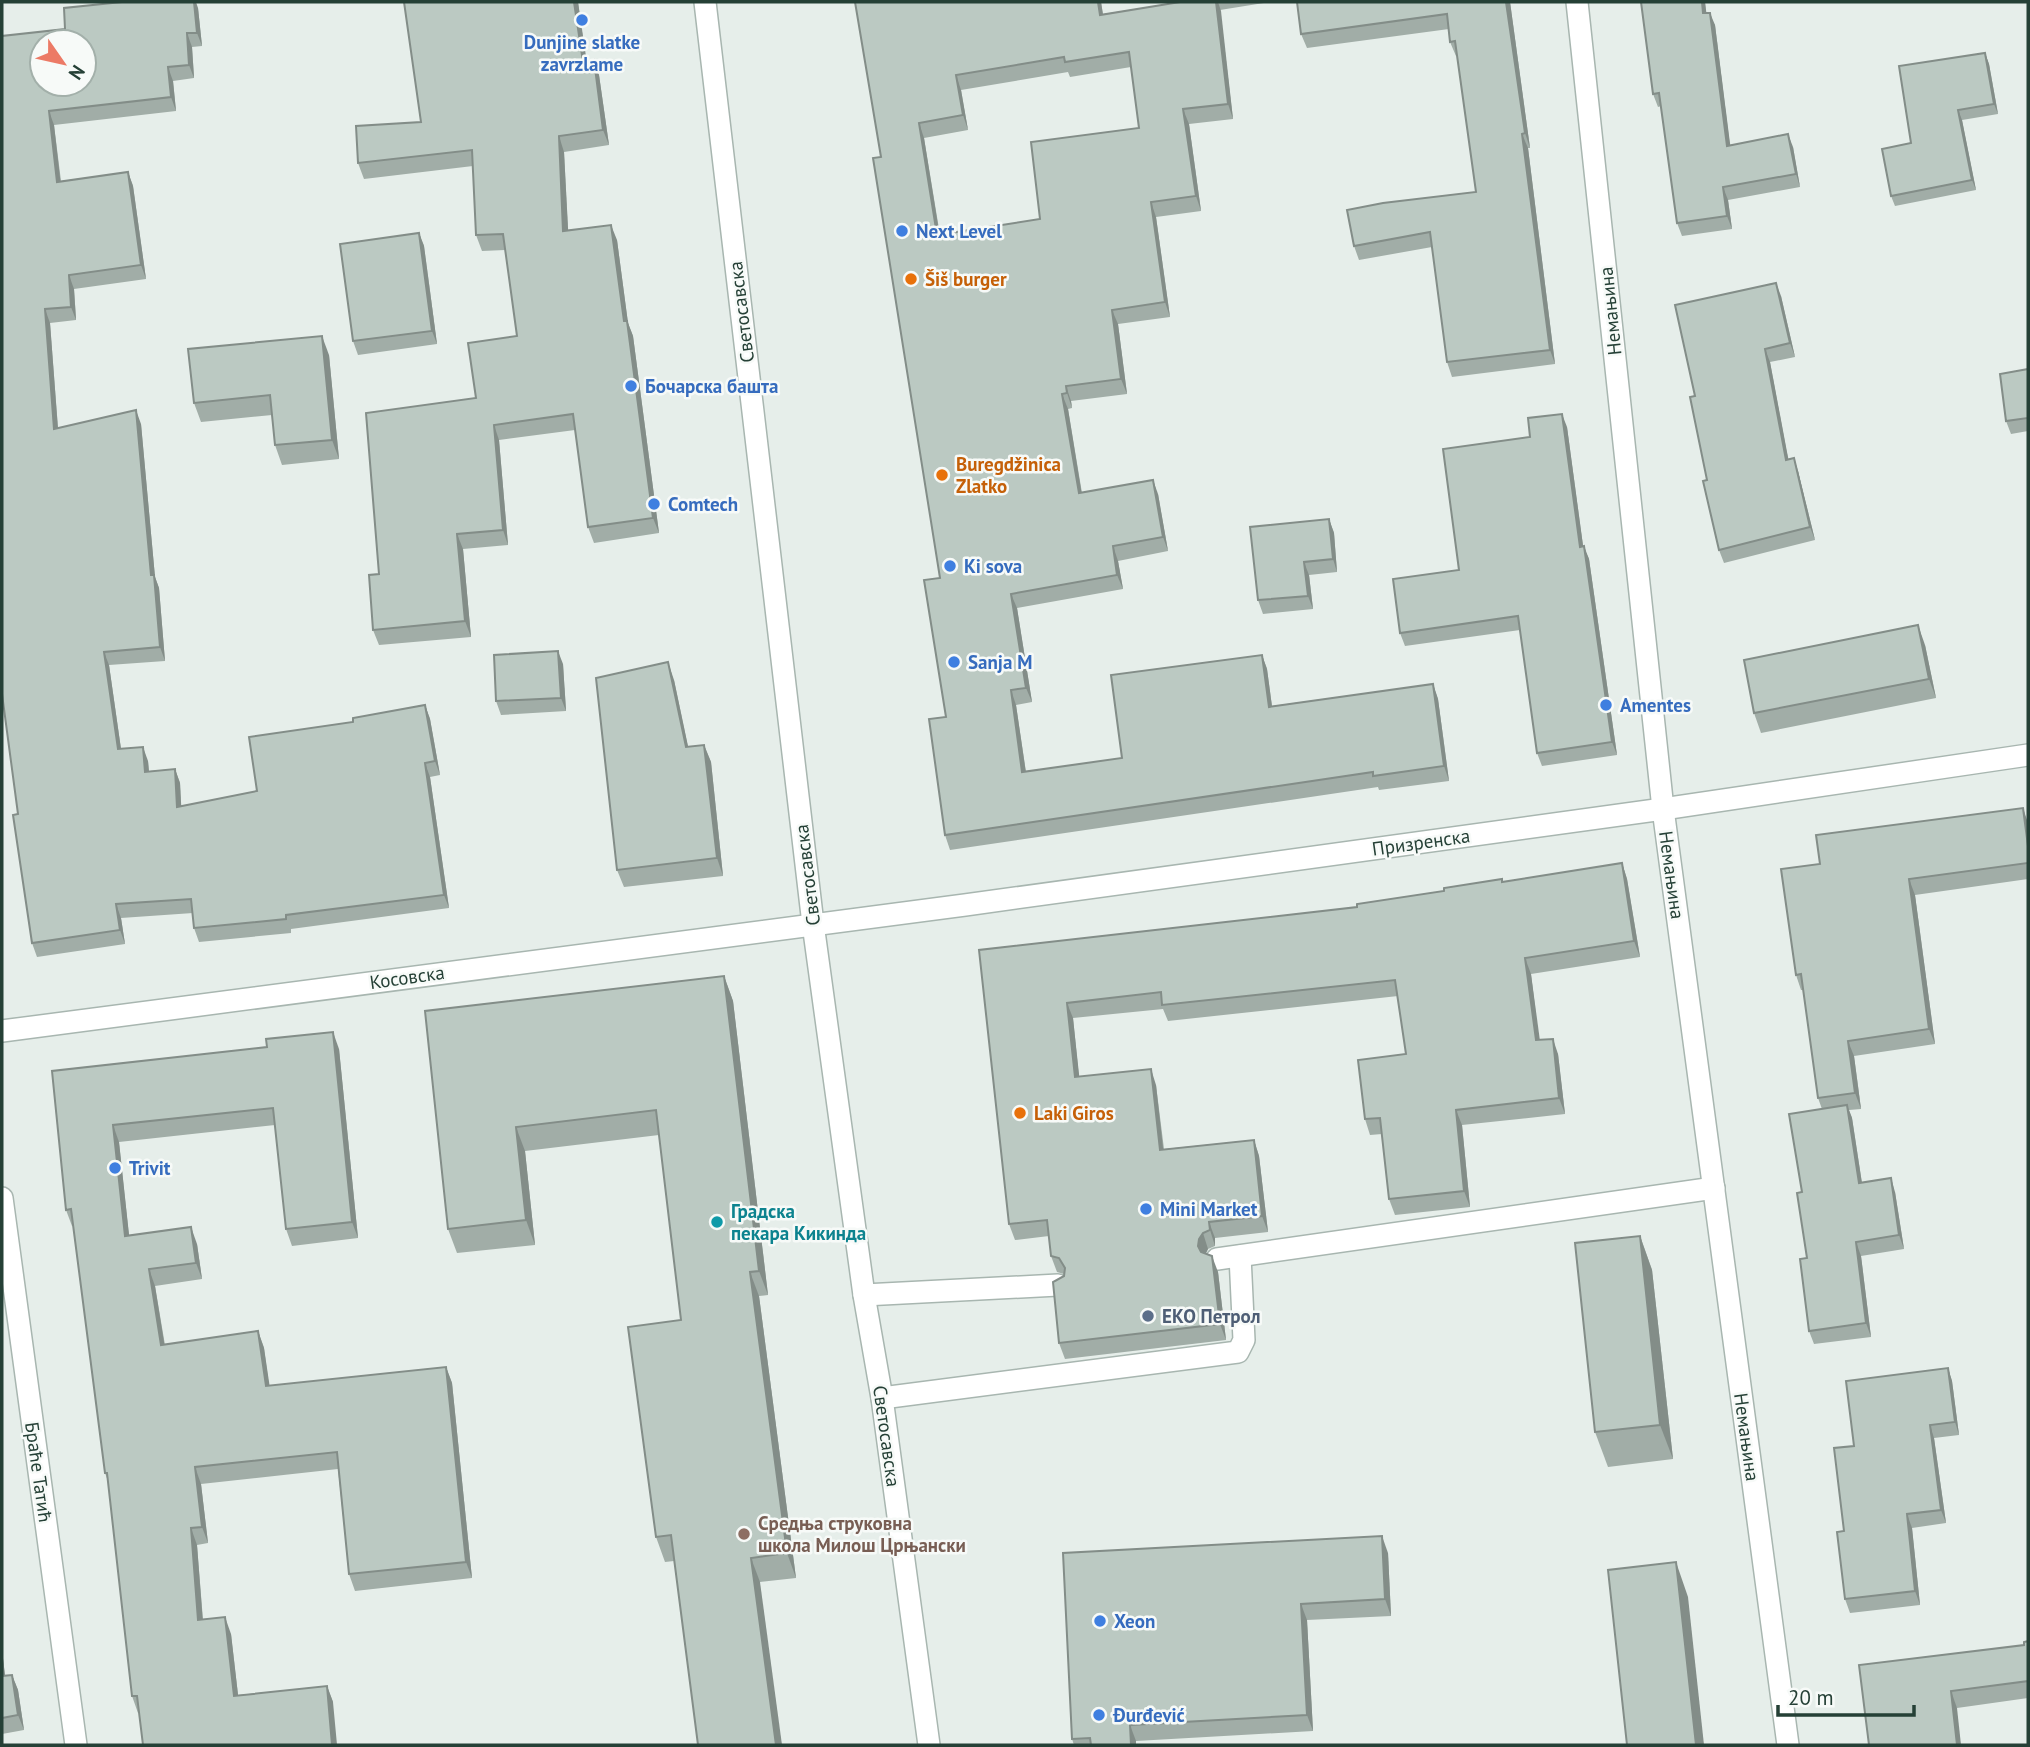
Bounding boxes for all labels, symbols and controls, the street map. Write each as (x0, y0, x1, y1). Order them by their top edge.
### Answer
marker: Dunjine slatke zavrzlame (574, 12, 590, 28)
north arrow (28, 28, 98, 98)
place label: Dunjine slatke zavrzlame (524, 30, 640, 76)
text: N (64, 61, 91, 84)
place label: Next Level (916, 219, 1002, 243)
marker: Next Level (894, 223, 910, 239)
street label: Светосавска (723, 260, 759, 364)
street label: Немањина (1593, 266, 1627, 356)
place label: Šiš burger (925, 267, 1007, 291)
marker: Šiš burger (903, 271, 919, 287)
place label: Бочарска башта (645, 374, 778, 398)
marker: Бочарска башта (623, 378, 639, 394)
place label: Buregdžinica Zlatko (956, 452, 1061, 498)
marker: Buregdžinica Zlatko (934, 467, 950, 483)
place label: Comtech (668, 492, 738, 516)
marker: Comtech (646, 496, 662, 512)
place label: Ki sova (964, 554, 1022, 578)
marker: Ki sova (942, 558, 958, 574)
place label: Sanja M (968, 650, 1032, 674)
marker: Sanja M (946, 654, 962, 670)
place label: Amentes (1620, 693, 1691, 717)
marker: Amentes (1598, 697, 1614, 713)
street label: Светосавска (789, 823, 825, 927)
street label: Призренска (1370, 823, 1472, 861)
street label: Немањина (1654, 829, 1690, 921)
street label: Косовска (368, 960, 446, 994)
place label: Laki Giros (1034, 1101, 1114, 1125)
marker: Laki Giros (1012, 1105, 1028, 1121)
place label: Trivit (129, 1156, 171, 1180)
marker: Trivit (107, 1160, 123, 1176)
place label: Mini Market (1160, 1197, 1258, 1221)
place label: Градска пекара Кикинда (731, 1199, 866, 1245)
marker: Mini Market (1138, 1201, 1154, 1217)
marker: Градска пекара Кикинда (709, 1214, 725, 1230)
place label: ЕКО Петрол (1162, 1304, 1260, 1328)
marker: ЕКО Петрол (1140, 1308, 1156, 1324)
street label: Светосавска (868, 1384, 906, 1488)
street label: Немањина (1729, 1391, 1765, 1483)
street label: Браће Татић (20, 1420, 58, 1524)
place label: Средња струковна школа Милош Црњански (758, 1511, 966, 1557)
marker: Средња струковна школа Милош Црњански (736, 1526, 752, 1542)
place label: Xeon (1114, 1609, 1155, 1633)
marker: Xeon (1092, 1613, 1108, 1629)
scale bar (1778, 1674, 1914, 1718)
text: 20 m (1788, 1684, 1834, 1711)
place label: Đurđević (1112, 1703, 1185, 1727)
marker: Đurđević (1091, 1707, 1107, 1723)

